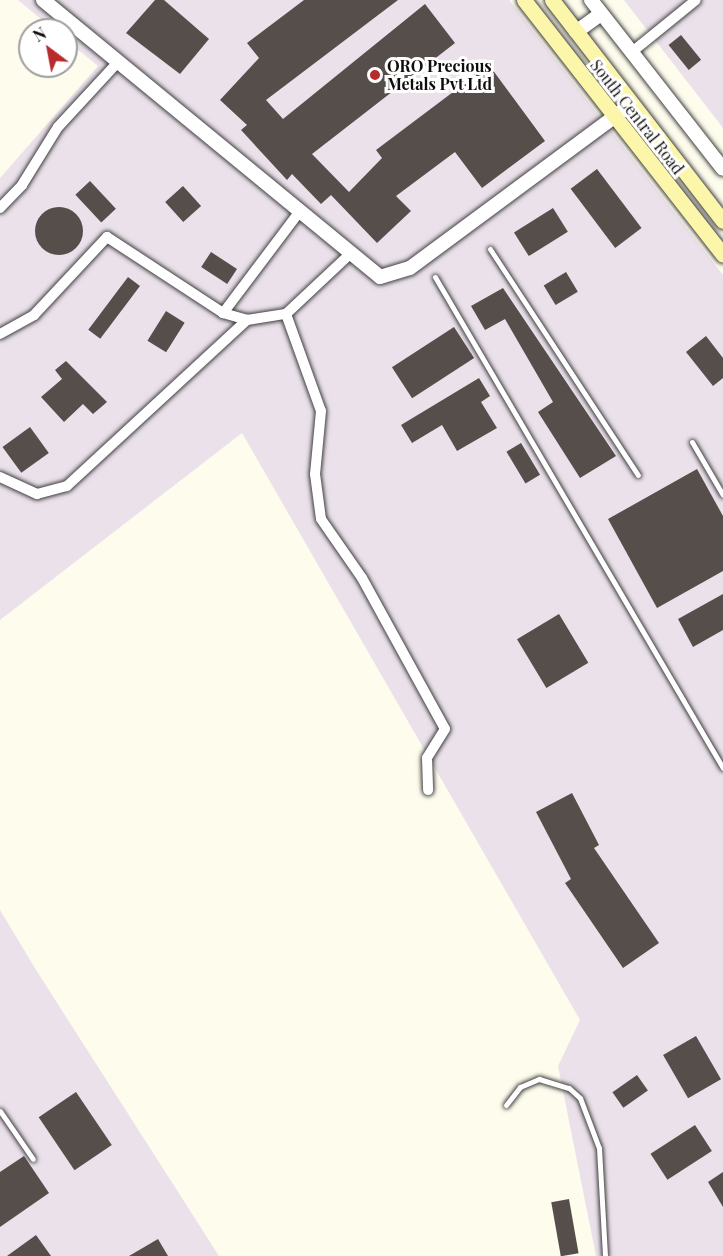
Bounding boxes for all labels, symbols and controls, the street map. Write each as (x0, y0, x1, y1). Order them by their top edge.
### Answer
north arrow (18, 18, 78, 78)
text: N (29, 22, 50, 46)
place label: ORO Precious Metals Pvt Ltd (387, 56, 492, 94)
street label: South Central Road (586, 56, 688, 178)
marker: ORO Precious Metals Pvt Ltd (368, 68, 382, 82)

